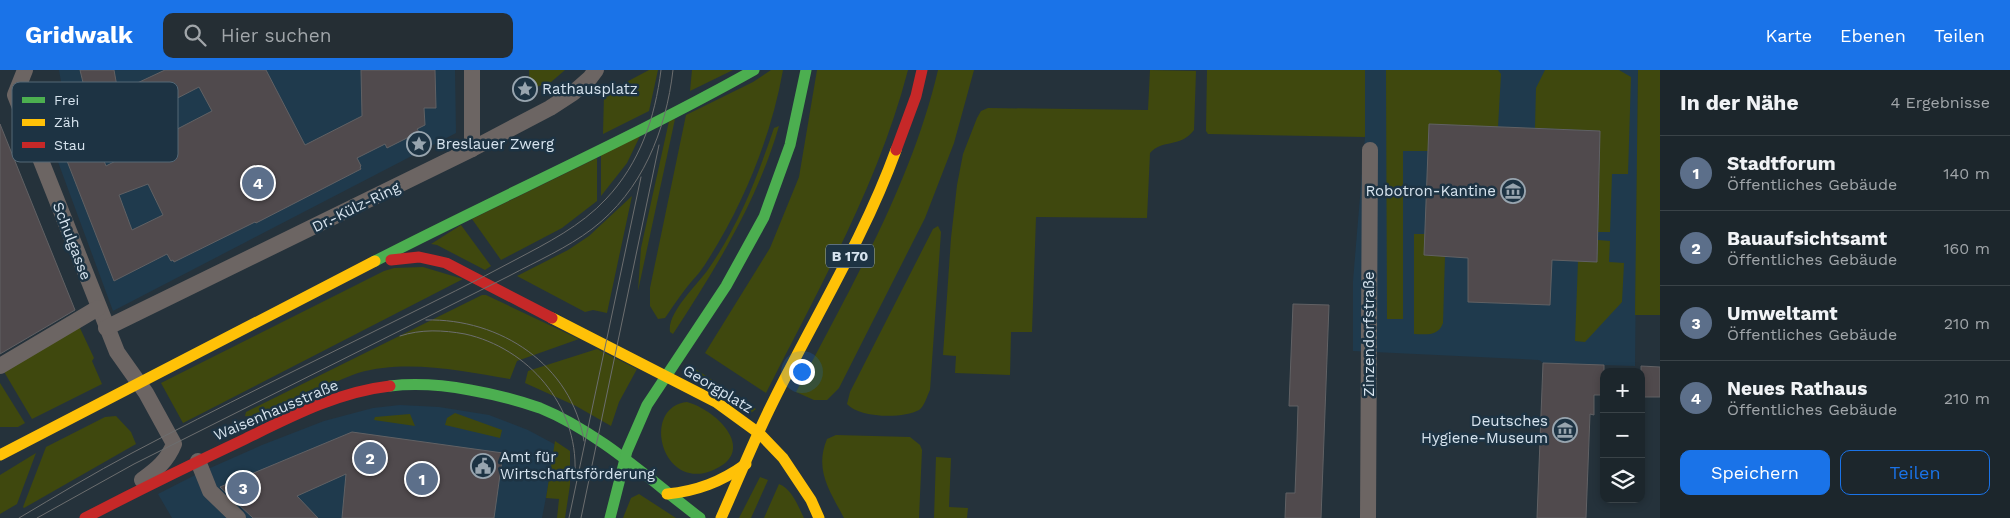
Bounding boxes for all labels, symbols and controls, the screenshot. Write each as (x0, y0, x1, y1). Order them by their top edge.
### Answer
search box (163, 13, 513, 58)
text: Gridwalk (25, 21, 133, 49)
icon: search (181, 21, 209, 49)
text: Hier suchen (221, 24, 331, 47)
text: Karte (1766, 25, 1812, 46)
text: Ebenen (1840, 25, 1906, 46)
text: Teilen (1934, 25, 1985, 46)
place icon: Rathausplatz (512, 76, 538, 102)
place label: Rathausplatz (542, 80, 638, 98)
legend (12, 82, 178, 162)
text: In der Nähe (1680, 90, 1799, 115)
text: Frei (54, 92, 79, 108)
text: 4 Ergebnisse (1890, 93, 1990, 112)
text: Zäh (54, 114, 79, 130)
place icon: Breslauer Zwerg (406, 131, 432, 157)
place label: Breslauer Zwerg (436, 135, 554, 153)
text: Stau (54, 137, 85, 153)
text: Stadtforum (1727, 152, 1836, 175)
pin: 4 (242, 164, 274, 202)
text: 1 (1693, 164, 1699, 183)
text: 140 m (1943, 164, 1990, 183)
text: Öffentliches Gebäude (1727, 175, 1897, 194)
street label: Dr.-Külz-Ring (309, 178, 403, 236)
museum icon: Robotron-Kantine (1500, 178, 1526, 204)
place label: Robotron-Kantine (1365, 182, 1496, 200)
street label: Schulgasse (49, 199, 95, 283)
text: Bauaufsichtsamt (1727, 227, 1887, 250)
text: 2 (1691, 239, 1701, 258)
text: 160 m (1943, 239, 1990, 258)
road number: B 170 (826, 245, 874, 268)
text: Öffentliches Gebäude (1727, 250, 1897, 269)
street label: Zinzendorfstraße (1360, 271, 1378, 397)
text: Umweltamt (1727, 302, 1838, 325)
text: 3 (1691, 314, 1701, 333)
text: 210 m (1944, 314, 1990, 333)
text: Öffentliches Gebäude (1727, 325, 1897, 344)
your location (789, 359, 815, 385)
street label: Georgplatz (680, 361, 756, 417)
map controls (1600, 368, 1645, 503)
button: + (1600, 368, 1645, 413)
street label: Waisenhausstraße (211, 376, 341, 444)
text: Neues Rathaus (1727, 377, 1867, 400)
text: 4 (1691, 389, 1701, 408)
text: 210 m (1944, 389, 1990, 408)
text: Öffentliches Gebäude (1727, 400, 1897, 419)
place label: Deutsches Hygiene-Museum (1421, 412, 1548, 447)
button: − (1600, 413, 1645, 458)
museum icon: Deutsches Hygiene-Museum (1552, 417, 1578, 443)
pin: 2 (354, 439, 386, 477)
place label: Amt für Wirtschaftsförderung (500, 448, 655, 483)
button: Speichern (1680, 450, 1830, 495)
button: Teilen (1840, 450, 1990, 495)
public building icon: Amt für Wirtschaftsförderung (470, 453, 496, 479)
button: layers (1600, 458, 1645, 503)
pin: 1 (406, 460, 438, 498)
pin: 3 (227, 469, 259, 507)

